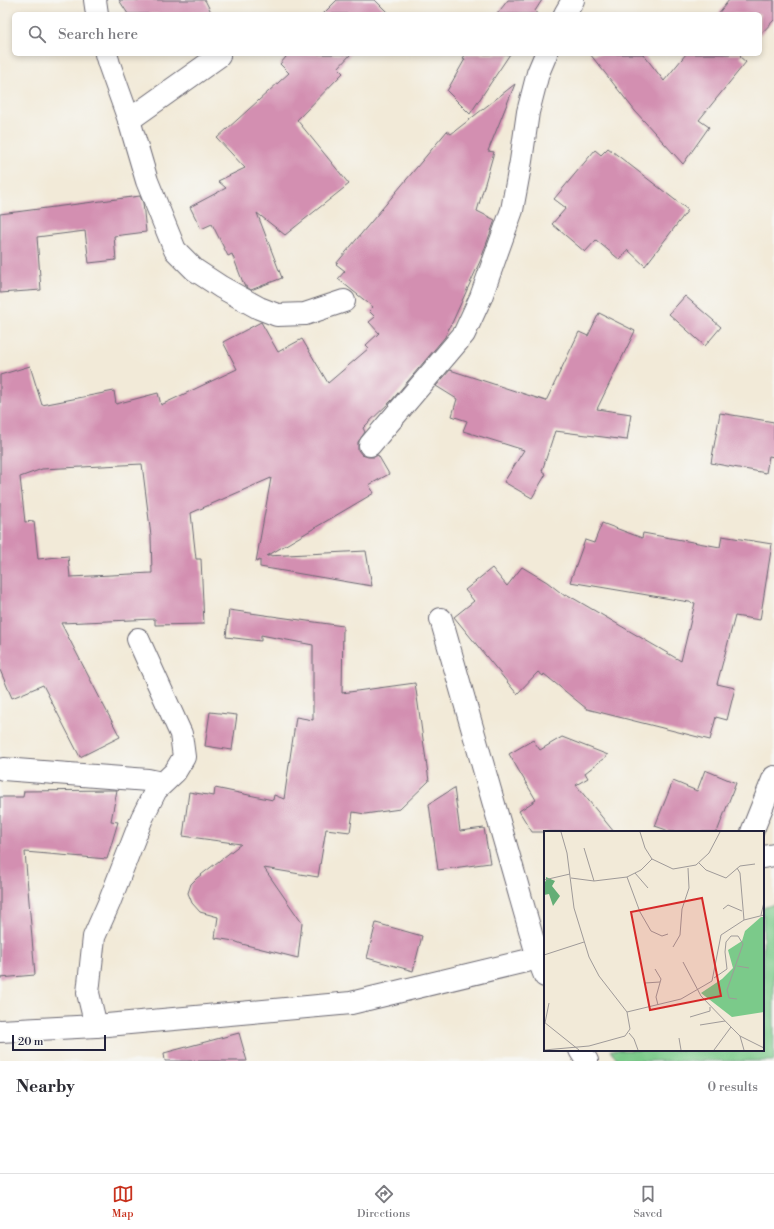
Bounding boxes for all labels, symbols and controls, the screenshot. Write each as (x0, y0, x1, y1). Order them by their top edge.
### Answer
search box (12, 12, 762, 56)
icon: search (26, 23, 48, 45)
text: Search here (58, 25, 138, 44)
inset map (544, 831, 764, 1051)
scale bar (12, 1033, 106, 1052)
text: 20 m (18, 1035, 43, 1049)
text: Nearby (16, 1076, 75, 1098)
text: 0 results (707, 1079, 758, 1095)
tab: Map (112, 1183, 134, 1221)
tab: Directions (357, 1183, 410, 1221)
tab: Saved (633, 1183, 662, 1221)

